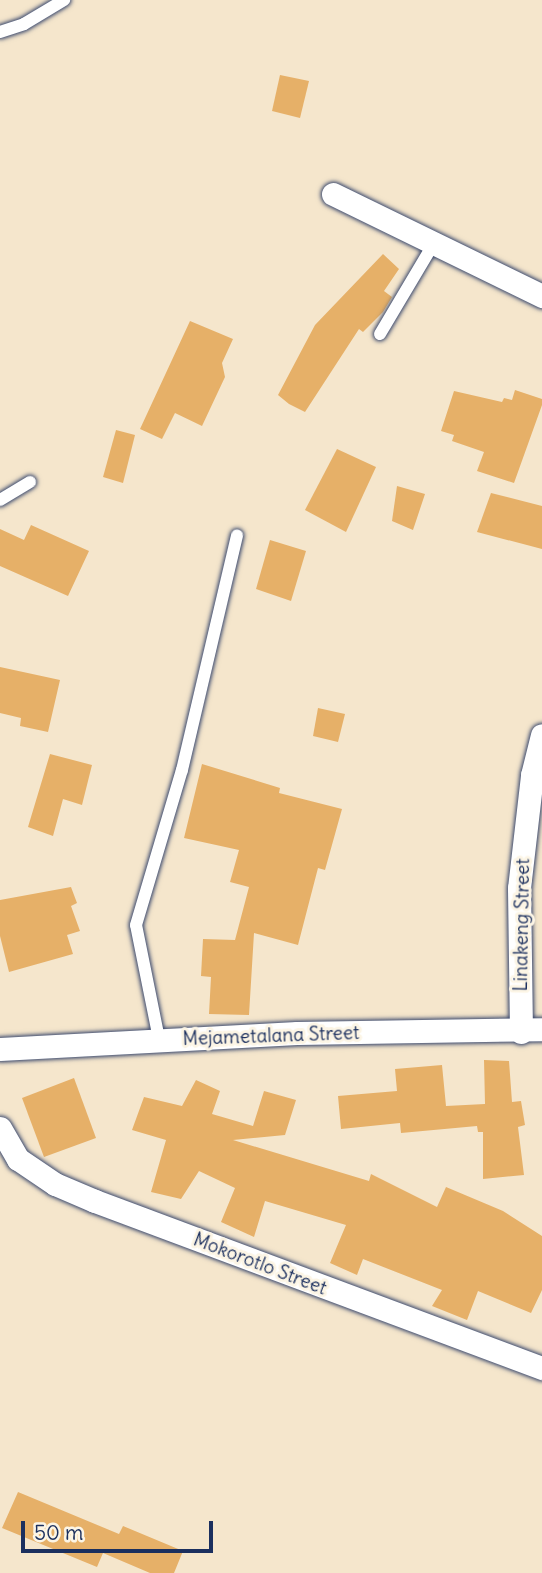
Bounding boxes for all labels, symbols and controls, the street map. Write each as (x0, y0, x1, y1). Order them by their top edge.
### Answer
street label: Linakeng Street (509, 858, 535, 992)
street label: Mejametalana Street (182, 1022, 360, 1050)
street label: Mokorotlo Street (190, 1228, 330, 1300)
scale bar (24, 1506, 217, 1550)
text: 50 m (34, 1519, 83, 1546)

